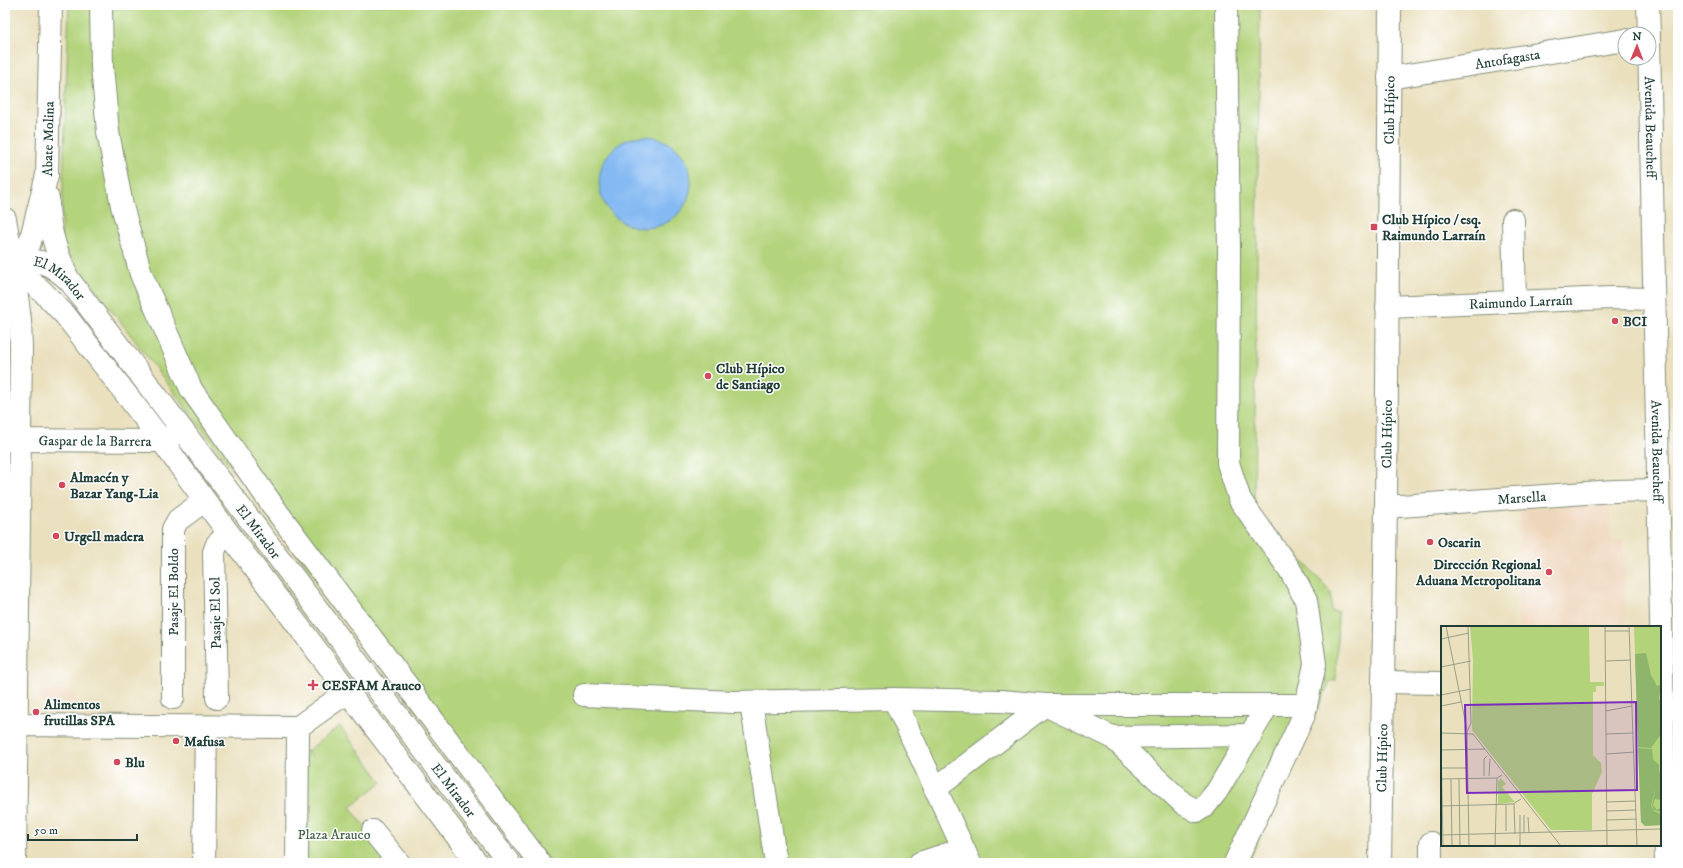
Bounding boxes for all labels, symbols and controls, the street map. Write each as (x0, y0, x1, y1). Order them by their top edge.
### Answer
north arrow (1617, 26, 1657, 66)
text: N (1633, 30, 1642, 44)
street label: Antofagasta (1474, 46, 1542, 74)
street label: Club Hípico (1381, 75, 1399, 144)
street label: Avenida Beaucheff (1640, 76, 1660, 180)
street label: Abate Molina (39, 101, 59, 177)
place label: Club Hípico / esq. Raimundo Larraín (1382, 211, 1486, 245)
marker: Club Hípico / esq. Raimundo Larraín (1369, 222, 1379, 232)
street label: El Mirador (32, 253, 90, 305)
street label: Raimundo Larraín (1469, 292, 1574, 314)
place label: BCI (1623, 313, 1647, 331)
marker: BCI (1610, 316, 1620, 326)
place label: Club Hípico de Santiago (716, 360, 785, 394)
marker: Club Hípico de Santiago (703, 371, 713, 381)
street label: Club Hípico (1378, 399, 1397, 468)
street label: Avenida Beaucheff (1646, 400, 1667, 504)
street label: Gaspar de la Barrera (38, 432, 152, 451)
place label: Almacén y Bazar Yang-Lia (69, 469, 159, 503)
marker: Almacén y Bazar Yang-Lia (57, 480, 67, 490)
street label: Marsella (1497, 488, 1547, 509)
street label: El Mirador (232, 501, 285, 564)
place label: Urgell madera (64, 528, 145, 546)
marker: Urgell madera (51, 531, 61, 541)
place label: Oscarin (1438, 534, 1481, 552)
marker: Oscarin (1425, 537, 1435, 547)
street label: Pasaje El Boldo (165, 548, 183, 636)
place label: Dirección Regional Aduana Metropolitana (1415, 556, 1542, 590)
marker: Dirección Regional Aduana Metropolitana (1544, 567, 1554, 577)
street label: Pasaje El Sol (206, 576, 226, 649)
inset map (1441, 626, 1661, 846)
place label: CESFAM Arauco (322, 677, 421, 695)
marker: CESFAM Arauco (307, 679, 319, 691)
place label: Alimentos frutillas SPA (43, 696, 116, 730)
marker: Alimentos frutillas SPA (31, 707, 41, 717)
street label: Club Hípico (1373, 723, 1392, 793)
place label: Mafusa (184, 733, 226, 751)
marker: Mafusa (171, 736, 181, 746)
place label: Blu (125, 754, 145, 772)
marker: Blu (112, 757, 122, 767)
street label: El Mirador (427, 760, 480, 822)
scale bar (28, 816, 137, 842)
text: 50 m (34, 823, 58, 838)
park label: Plaza Arauco (298, 826, 371, 844)

